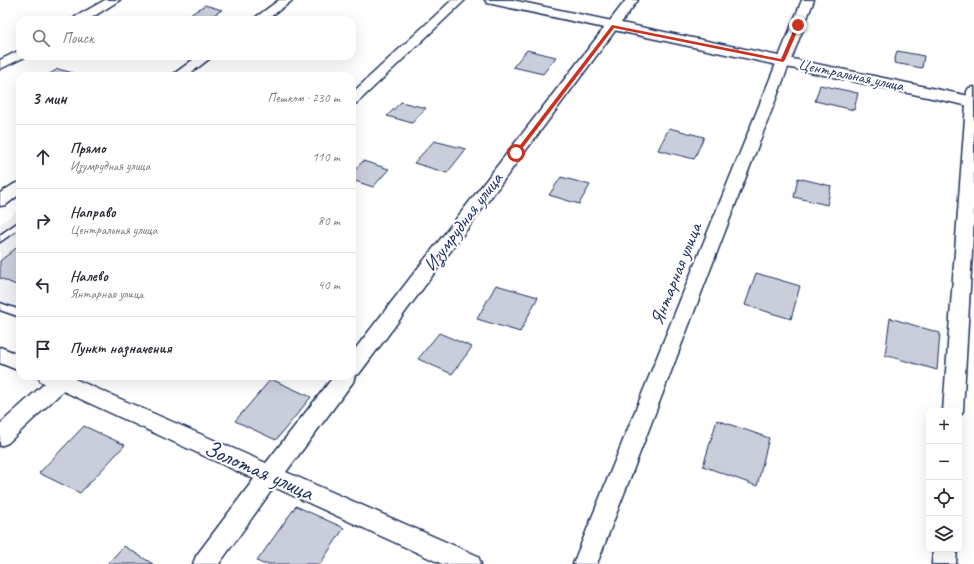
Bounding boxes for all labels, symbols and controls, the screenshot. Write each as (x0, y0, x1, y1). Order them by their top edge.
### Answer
search box (16, 16, 356, 60)
route end (789, 16, 807, 34)
icon: search (30, 27, 52, 49)
text: Поиск (62, 29, 94, 48)
street label: Центральная улица (796, 54, 906, 96)
text: 3 мин (32, 88, 67, 109)
text: Пешком · 230 m (267, 90, 340, 106)
text: Прямо (70, 139, 106, 158)
route start (507, 144, 525, 162)
icon: ahead (32, 146, 54, 168)
text: 110 m (312, 149, 340, 165)
text: Изумрудная улица (70, 158, 150, 174)
street label: Изумрудная улица (418, 166, 509, 276)
text: Направо (70, 203, 116, 222)
icon: right (32, 210, 54, 232)
text: 80 m (318, 213, 340, 229)
street label: Янтарная улица (645, 218, 708, 328)
text: Центральная улица (70, 222, 157, 238)
text: Налево (70, 267, 108, 286)
icon: left (32, 274, 54, 296)
text: 40 m (318, 277, 340, 293)
text: Янтарная улица (70, 286, 144, 302)
icon: arrive (32, 338, 54, 360)
text: Пункт назначения (70, 339, 172, 358)
map controls (926, 408, 962, 552)
button: + (926, 408, 962, 444)
street label: Золотая улица (200, 433, 320, 508)
button: − (926, 444, 962, 480)
button: locate (926, 480, 962, 516)
button: layers (926, 516, 962, 552)

